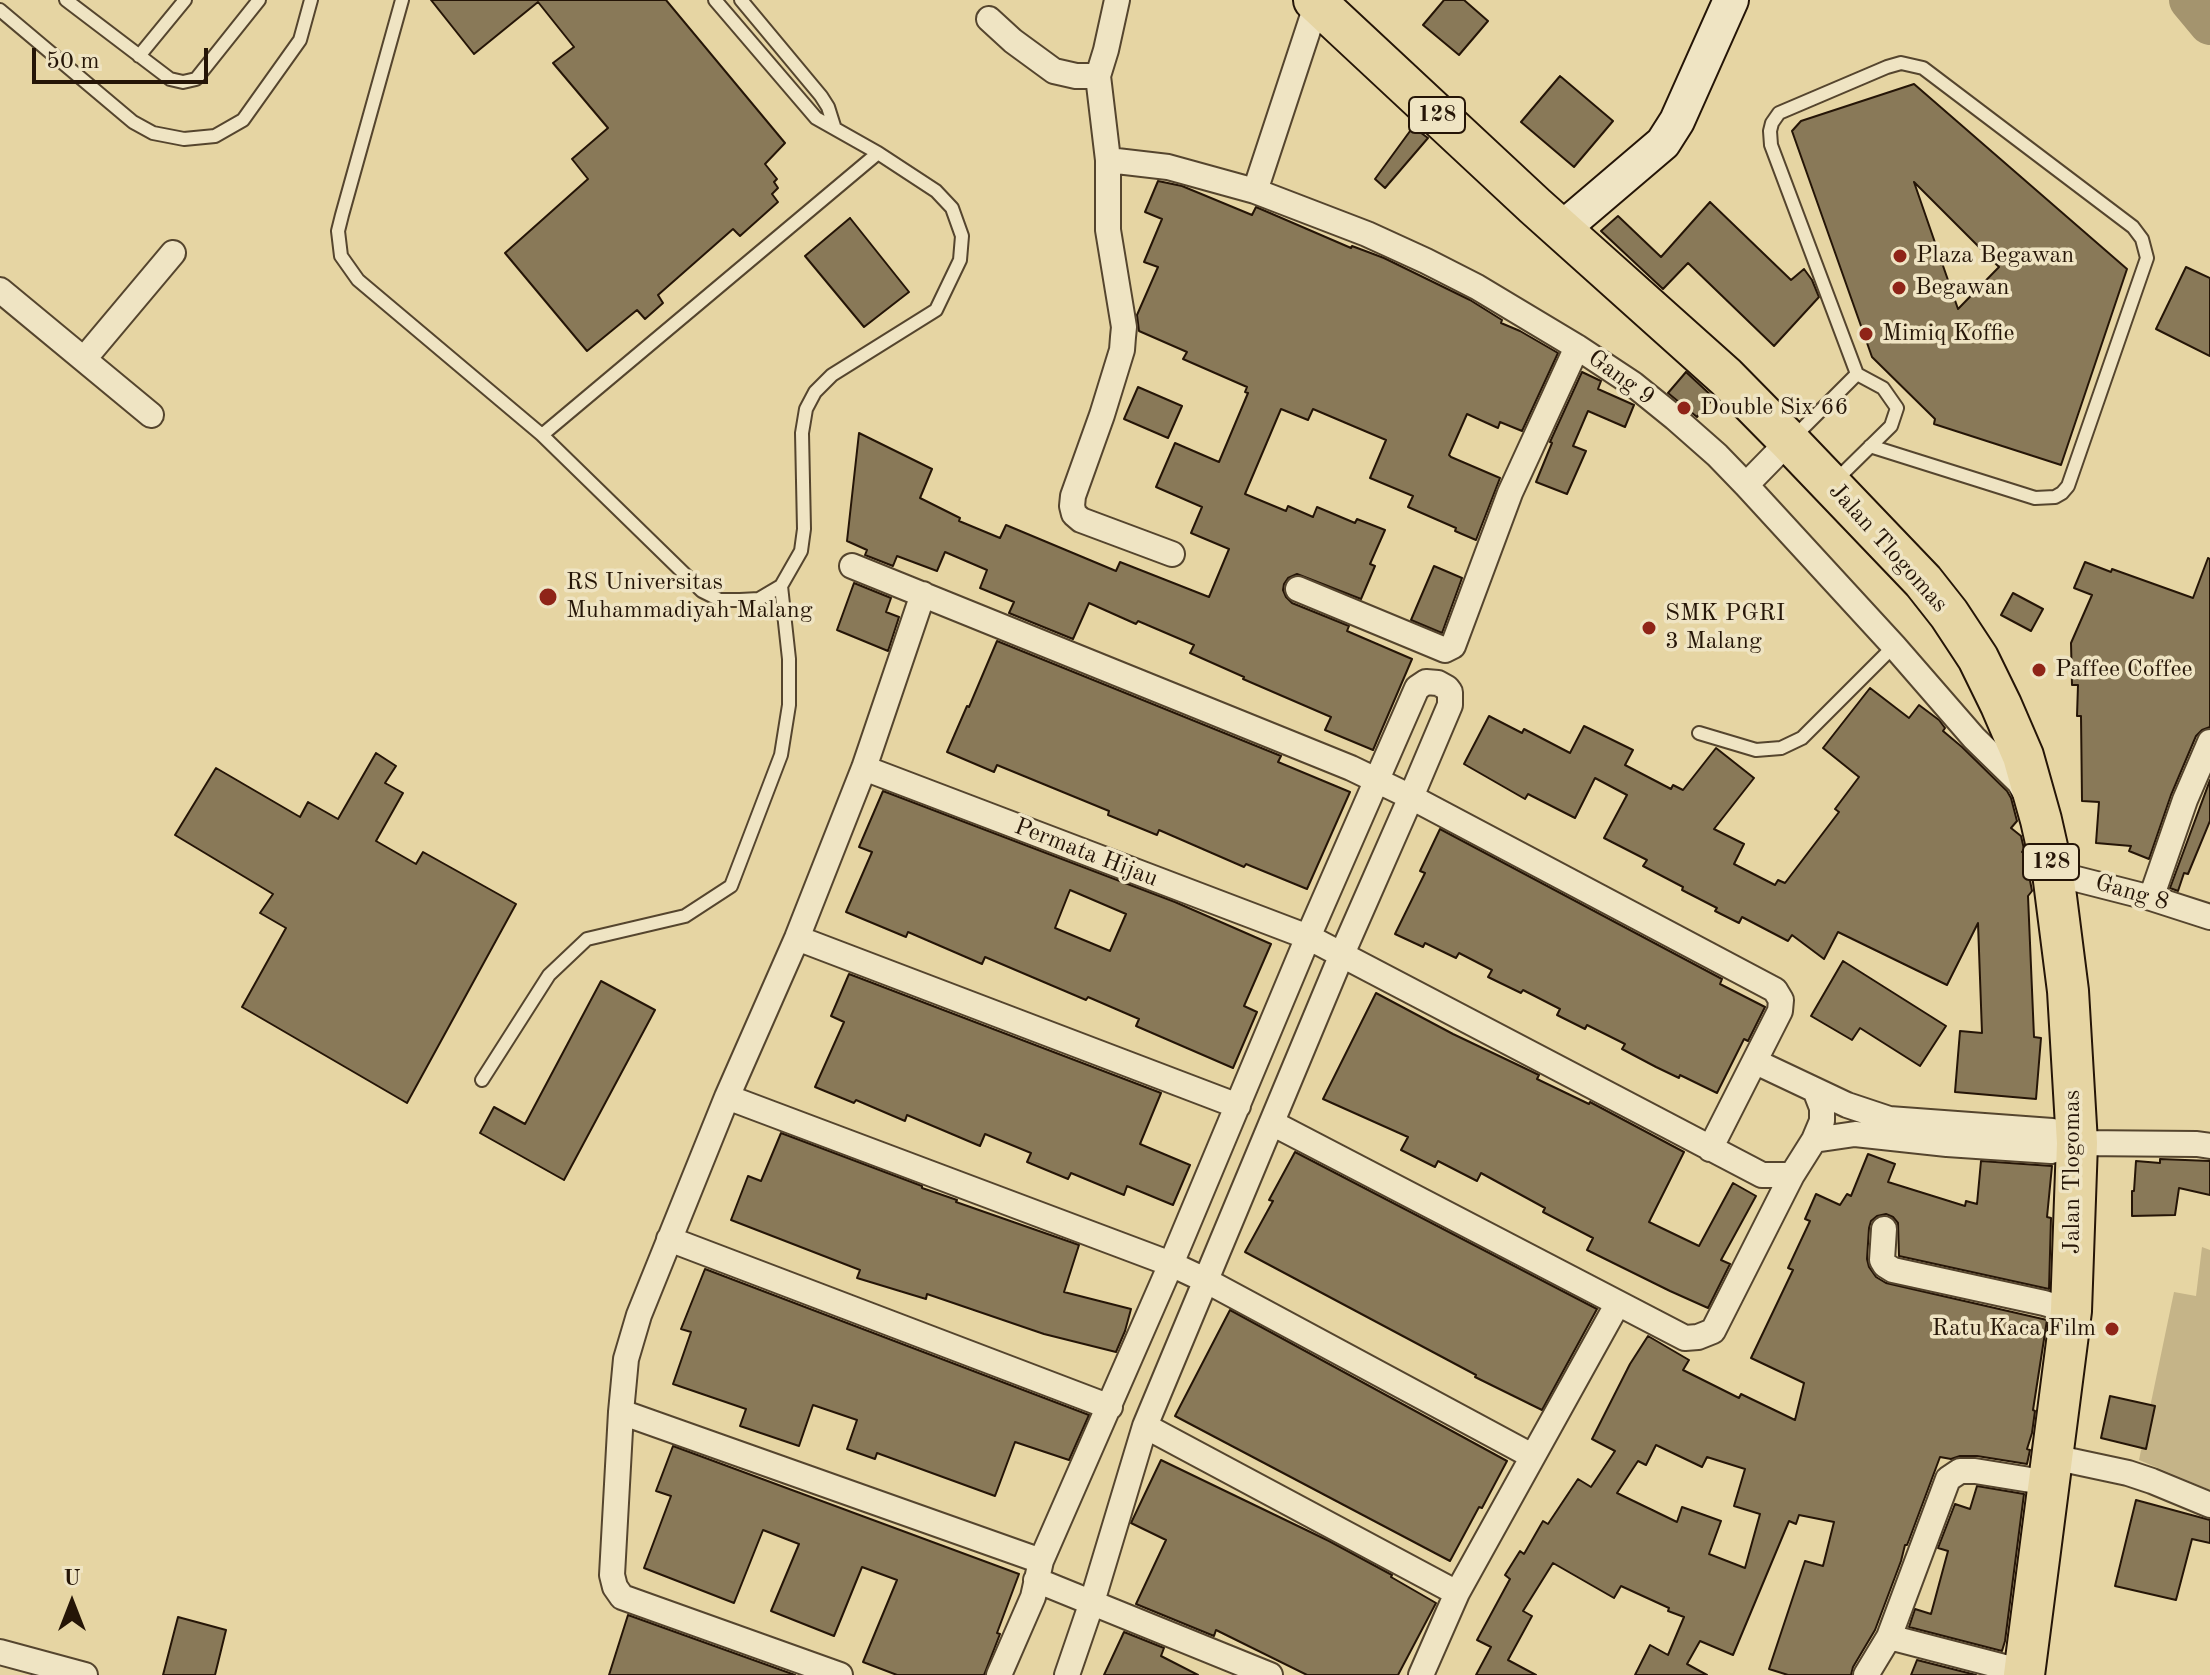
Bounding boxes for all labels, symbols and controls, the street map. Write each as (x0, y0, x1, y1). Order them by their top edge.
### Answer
scale bar (36, 32, 212, 82)
text: 50 m (46, 50, 100, 74)
road number: 128 (1409, 97, 1465, 133)
place label: Plaza Begawan (1916, 242, 2074, 270)
marker: Plaza Begawan (1891, 247, 1909, 265)
place label: Begawan (1915, 274, 2010, 302)
marker: Begawan (1890, 279, 1908, 297)
place label: Mimiq Koffie (1882, 320, 2015, 348)
marker: Mimiq Koffie (1857, 325, 1875, 343)
street label: Gang 9 (1582, 344, 1660, 412)
place label: Double Six 66 (1700, 394, 1848, 422)
marker: Double Six 66 (1675, 399, 1693, 417)
street label: Jalan Tlogomas (1822, 477, 1954, 619)
place label: RS Universitas Muhammadiyah Malang (566, 569, 813, 625)
marker: RS Universitas Muhammadiyah Malang (537, 586, 559, 608)
place label: SMK PGRI 3 Malang (1665, 600, 1785, 656)
marker: SMK PGRI 3 Malang (1640, 619, 1658, 637)
place label: Paffee Coffee (2055, 656, 2193, 684)
marker: Paffee Coffee (2030, 661, 2048, 679)
street label: Permata Hijau (1010, 812, 1162, 894)
road number: 128 (2023, 844, 2079, 880)
street label: Gang 8 (2092, 869, 2172, 917)
street label: Jalan Tlogomas (2059, 1090, 2087, 1254)
place label: Ratu Kaca Film (1932, 1315, 2096, 1343)
marker: Ratu Kaca Film (2103, 1320, 2121, 1338)
north arrow (32, 1563, 112, 1643)
text: U (63, 1568, 81, 1590)

